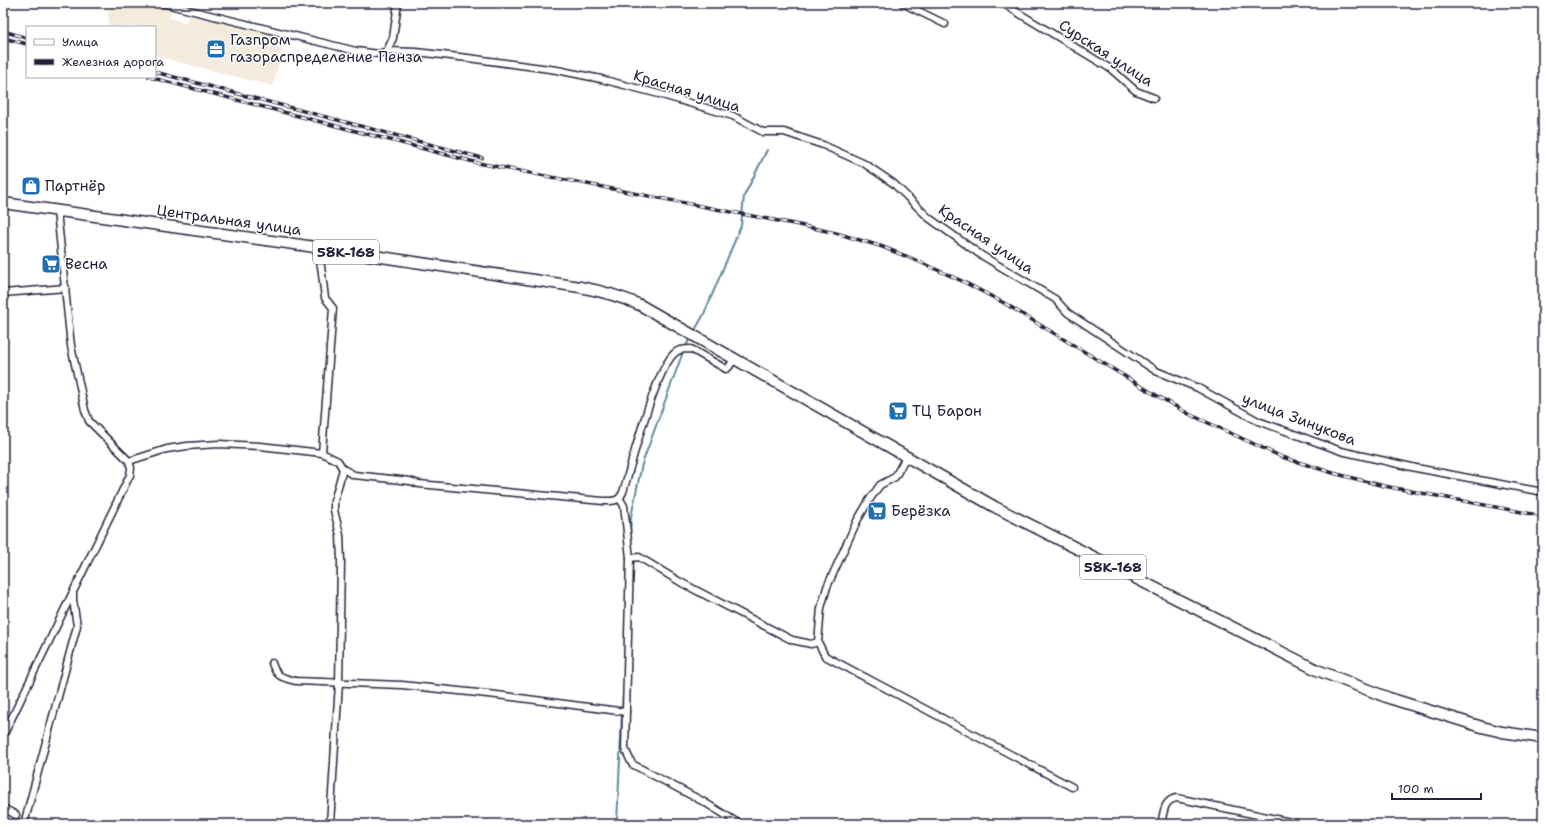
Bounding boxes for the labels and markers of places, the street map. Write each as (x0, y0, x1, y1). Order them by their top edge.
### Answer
place label: Газпром газораспределение Пенза (230, 30, 423, 67)
office icon: Газпром газораспределение Пенза (205, 38, 227, 60)
shop icon: Партнёр (20, 175, 42, 197)
place label: Партнёр (45, 176, 105, 196)
supermarket icon: Весна (40, 253, 62, 275)
place label: Весна (65, 254, 108, 274)
supermarket icon: ТЦ Барон (887, 400, 909, 422)
place label: ТЦ Барон (912, 401, 982, 421)
supermarket icon: Берёзка (866, 500, 888, 522)
place label: Берёзка (891, 501, 951, 521)

